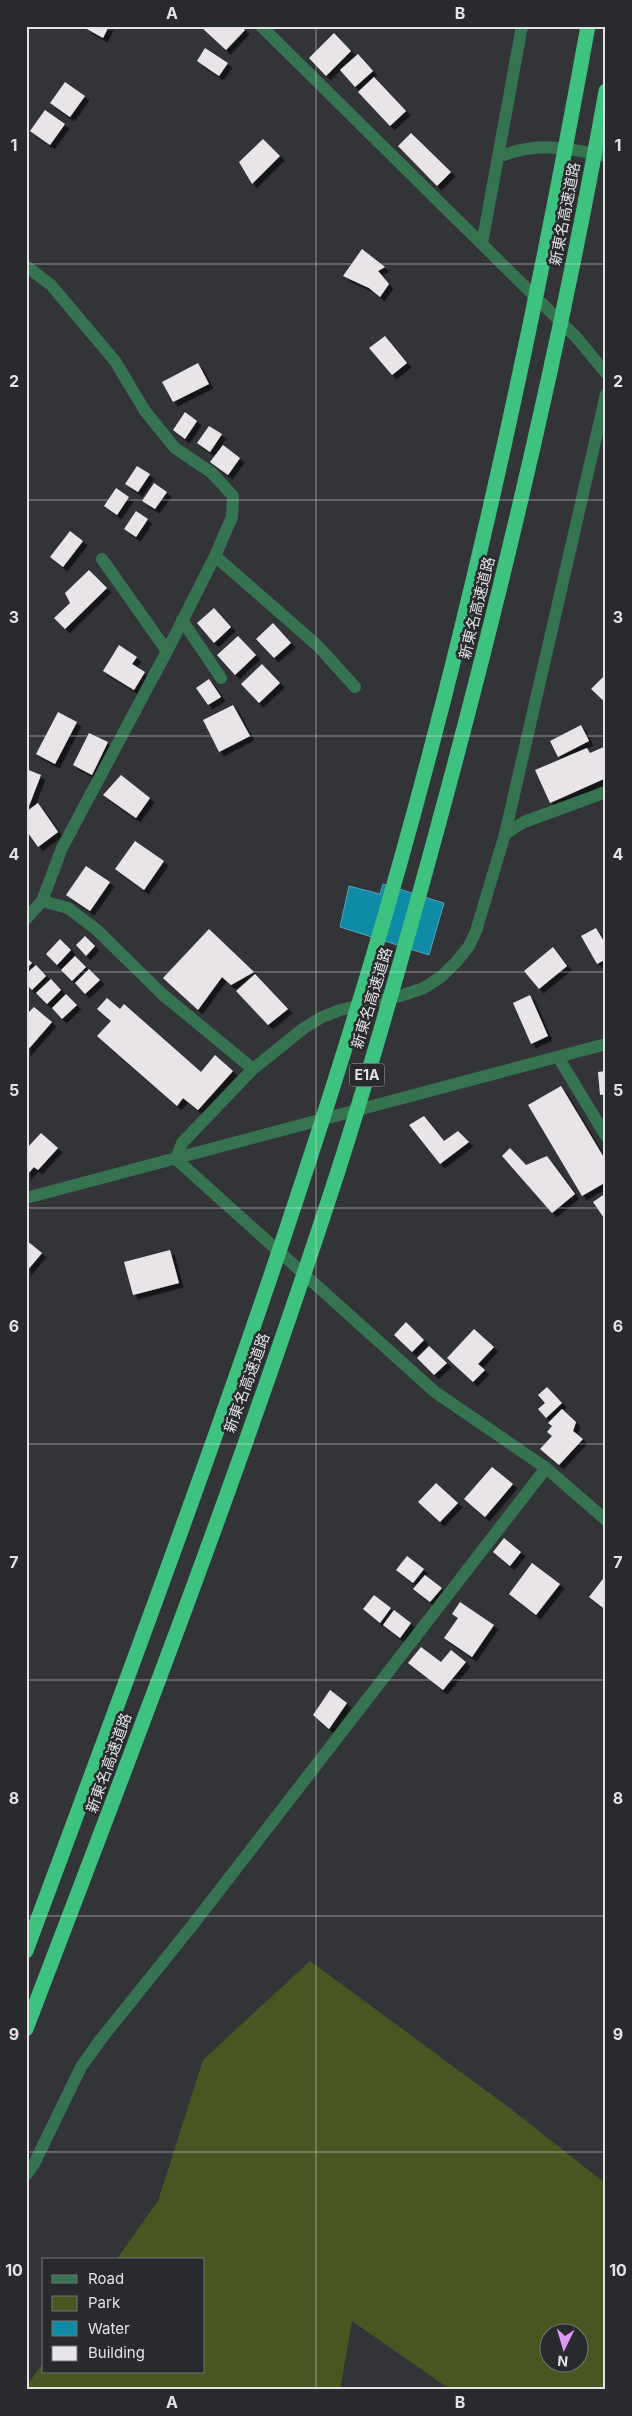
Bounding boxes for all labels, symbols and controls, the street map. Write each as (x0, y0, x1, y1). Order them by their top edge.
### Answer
text: A (166, 3, 178, 23)
text: B (455, 3, 465, 23)
text: 1 (11, 135, 17, 155)
text: 1 (615, 135, 621, 155)
street label: 新東名高速道路 (545, 161, 584, 267)
text: 2 (9, 371, 19, 391)
text: 2 (613, 371, 623, 391)
street label: 新東名高速道路 (455, 555, 498, 661)
text: 3 (9, 607, 19, 627)
text: 3 (613, 607, 623, 627)
text: 4 (9, 844, 20, 864)
text: 4 (613, 844, 624, 864)
street label: 新東名高速道路 (347, 945, 396, 1051)
road number: E1A (350, 1064, 384, 1086)
text: 5 (9, 1080, 19, 1100)
text: 5 (613, 1080, 623, 1100)
text: 6 (9, 1316, 19, 1336)
text: 6 (613, 1316, 623, 1336)
street label: 新東名高速道路 (220, 1330, 273, 1435)
text: 7 (9, 1552, 19, 1572)
text: 7 (613, 1552, 623, 1572)
street label: 新東名高速道路 (82, 1710, 135, 1815)
text: 8 (9, 1788, 19, 1808)
text: 8 (613, 1788, 623, 1808)
text: 9 (9, 2024, 19, 2044)
text: 9 (613, 2024, 623, 2044)
legend (42, 2258, 205, 2374)
text: 10 (5, 2260, 23, 2280)
text: 10 (609, 2260, 627, 2280)
text: Road (88, 2269, 124, 2288)
text: Park (88, 2293, 121, 2312)
text: Water (88, 2319, 130, 2338)
north arrow (540, 2324, 590, 2374)
text: Building (88, 2343, 145, 2362)
text: N (557, 2353, 569, 2370)
text: A (166, 2392, 178, 2412)
text: B (455, 2392, 465, 2412)

